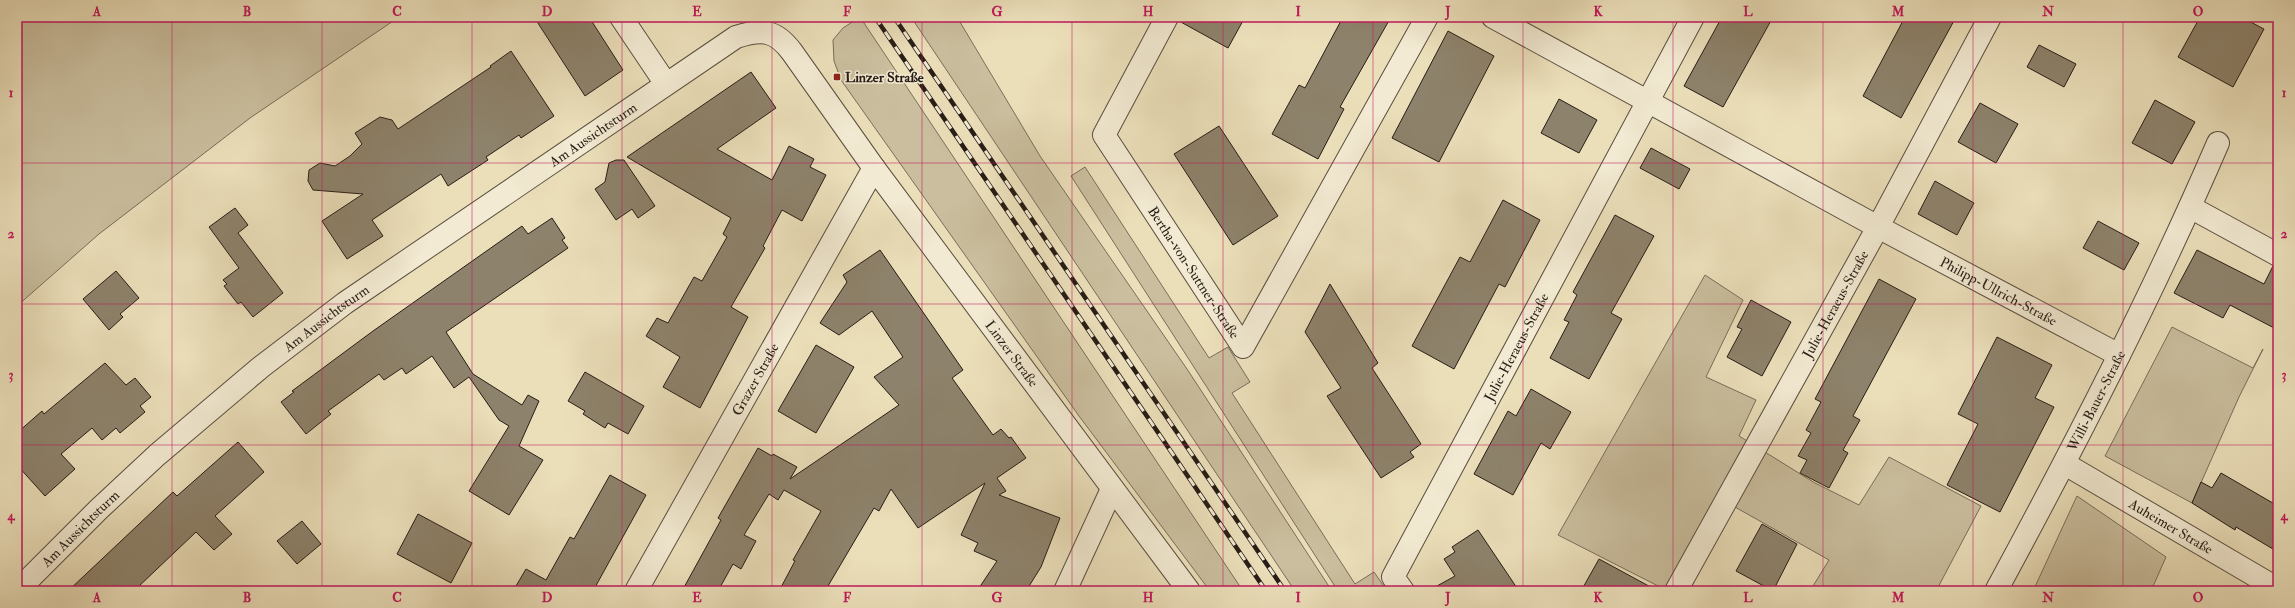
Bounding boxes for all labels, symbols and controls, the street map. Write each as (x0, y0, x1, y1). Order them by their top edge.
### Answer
text: A (92, 4, 102, 20)
text: B (243, 4, 251, 20)
text: C (392, 4, 402, 20)
text: D (542, 4, 553, 20)
text: E (692, 4, 702, 20)
text: F (843, 4, 852, 20)
text: G (992, 4, 1003, 20)
text: H (1143, 4, 1154, 20)
text: I (1295, 4, 1301, 20)
text: J (1444, 4, 1451, 21)
text: K (1593, 4, 1603, 20)
text: L (1743, 4, 1753, 20)
text: M (1891, 4, 1905, 20)
text: N (2041, 4, 2054, 20)
text: O (2193, 4, 2204, 20)
place label: Linzer Straße (845, 69, 924, 86)
marker: Linzer Straße (832, 72, 842, 82)
text: 1 (9, 85, 14, 101)
text: 1 (2282, 85, 2287, 101)
street label: Am Aussichtsturm (545, 99, 640, 171)
street label: Bertha-von-Suttner-Straße (1144, 203, 1243, 342)
text: 2 (8, 226, 15, 242)
text: 2 (2281, 226, 2288, 242)
street label: Julie-Heraeus-Straße (1798, 248, 1872, 362)
street label: Philipp-Ullrich-Straße (1937, 253, 2060, 330)
street label: Am Aussichtsturm (280, 281, 373, 356)
street label: Julie-Heraeus-Straße (1480, 290, 1553, 405)
street label: Linzer Straße (981, 317, 1042, 390)
street label: Grazer Straße (728, 340, 783, 419)
street label: Willi-Bauer-Straße (2063, 348, 2129, 455)
text: 3 (9, 367, 14, 383)
text: 3 (2282, 367, 2287, 383)
street label: Am Aussichtsturm (37, 487, 123, 571)
street label: Auheimer Straße (2125, 495, 2216, 558)
text: 4 (6, 508, 15, 524)
text: 4 (2279, 508, 2288, 524)
text: A (92, 590, 102, 606)
text: B (243, 590, 251, 606)
text: C (392, 590, 402, 606)
text: D (542, 590, 553, 606)
text: E (692, 590, 702, 606)
text: F (843, 590, 852, 606)
text: G (992, 590, 1003, 606)
text: H (1143, 590, 1154, 606)
text: I (1295, 590, 1301, 606)
text: J (1444, 590, 1451, 607)
text: K (1593, 590, 1603, 606)
text: L (1743, 590, 1753, 606)
text: M (1891, 590, 1905, 606)
text: N (2041, 590, 2054, 606)
text: O (2193, 590, 2204, 606)

